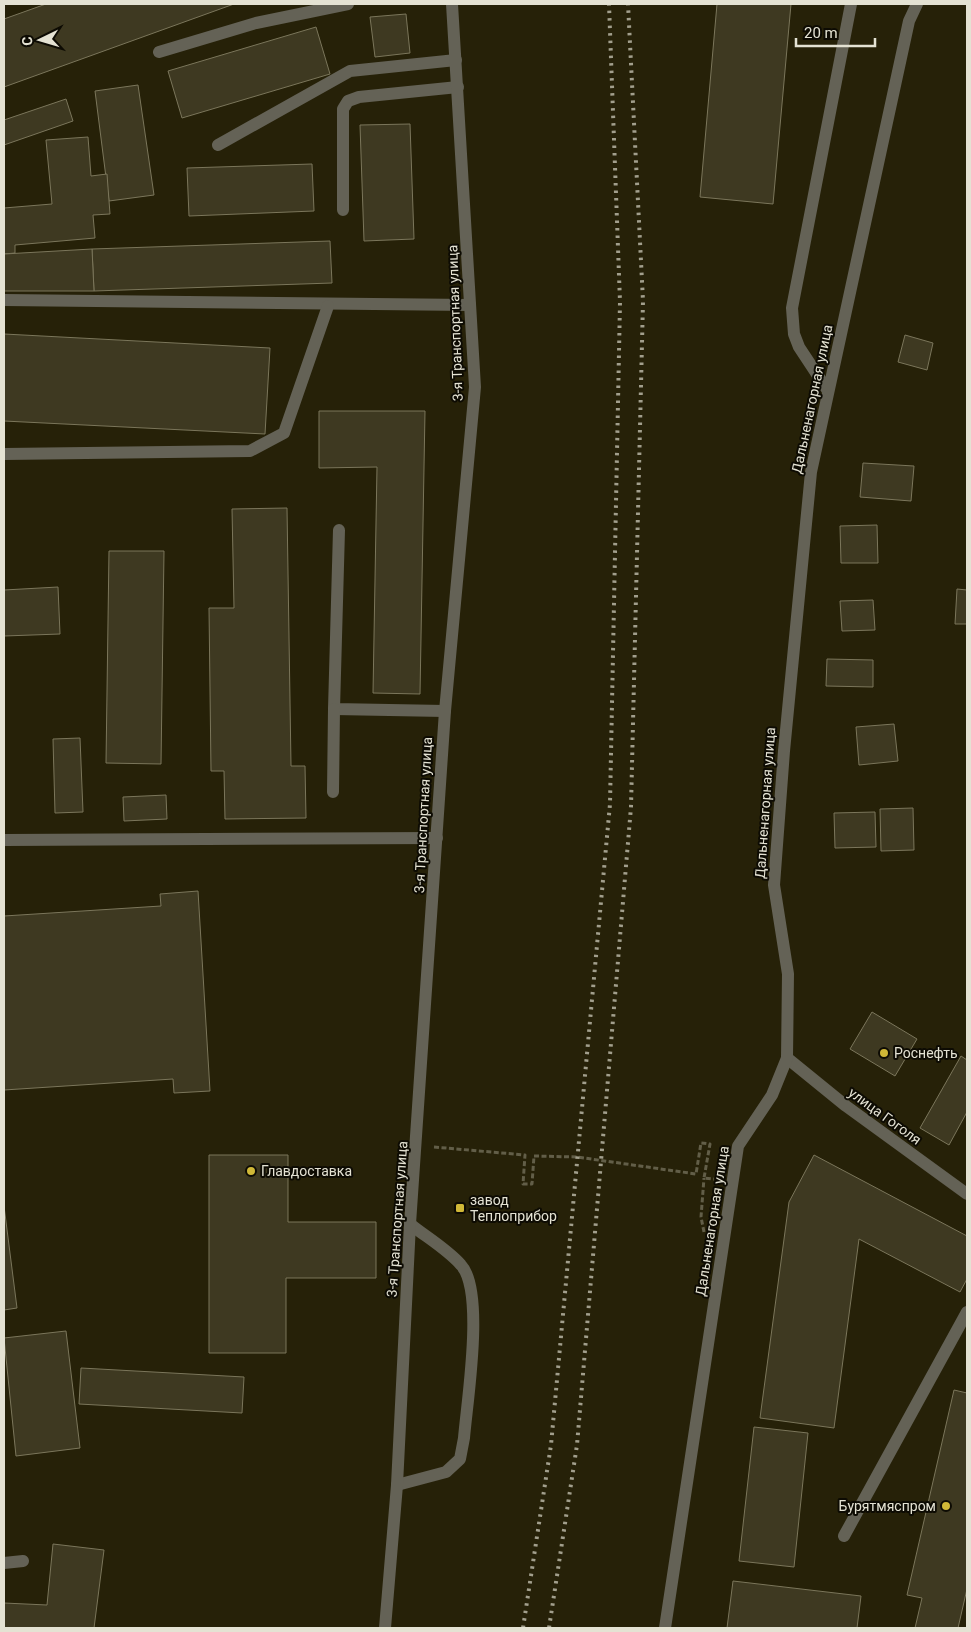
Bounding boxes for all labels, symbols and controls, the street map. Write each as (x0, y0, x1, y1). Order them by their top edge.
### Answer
north arrow (15, 15, 65, 65)
scale bar (796, 15, 875, 47)
text: 20 m (804, 24, 838, 42)
text: С (19, 36, 35, 46)
street label: 3-я Транспортная улица (444, 245, 466, 401)
street label: Дальненагорная улица (788, 323, 836, 475)
street label: Дальненагорная улица (752, 727, 778, 879)
street label: 3-я Транспортная улица (411, 736, 435, 894)
place label: Роснефть (894, 1045, 958, 1061)
marker: Роснефть (878, 1047, 890, 1059)
street label: улица Гоголя (846, 1084, 924, 1148)
street label: 3-я Транспортная улица (384, 1140, 410, 1298)
street label: Дальненагорная улица (692, 1145, 732, 1297)
place label: Главдоставка (261, 1163, 352, 1179)
marker: Главдоставка (245, 1165, 257, 1177)
place label: завод Теплоприбор (470, 1192, 557, 1224)
marker: завод Теплоприбор (454, 1202, 466, 1214)
place label: Бурятмяспром (839, 1498, 936, 1514)
marker: Бурятмяспром (940, 1500, 952, 1512)

